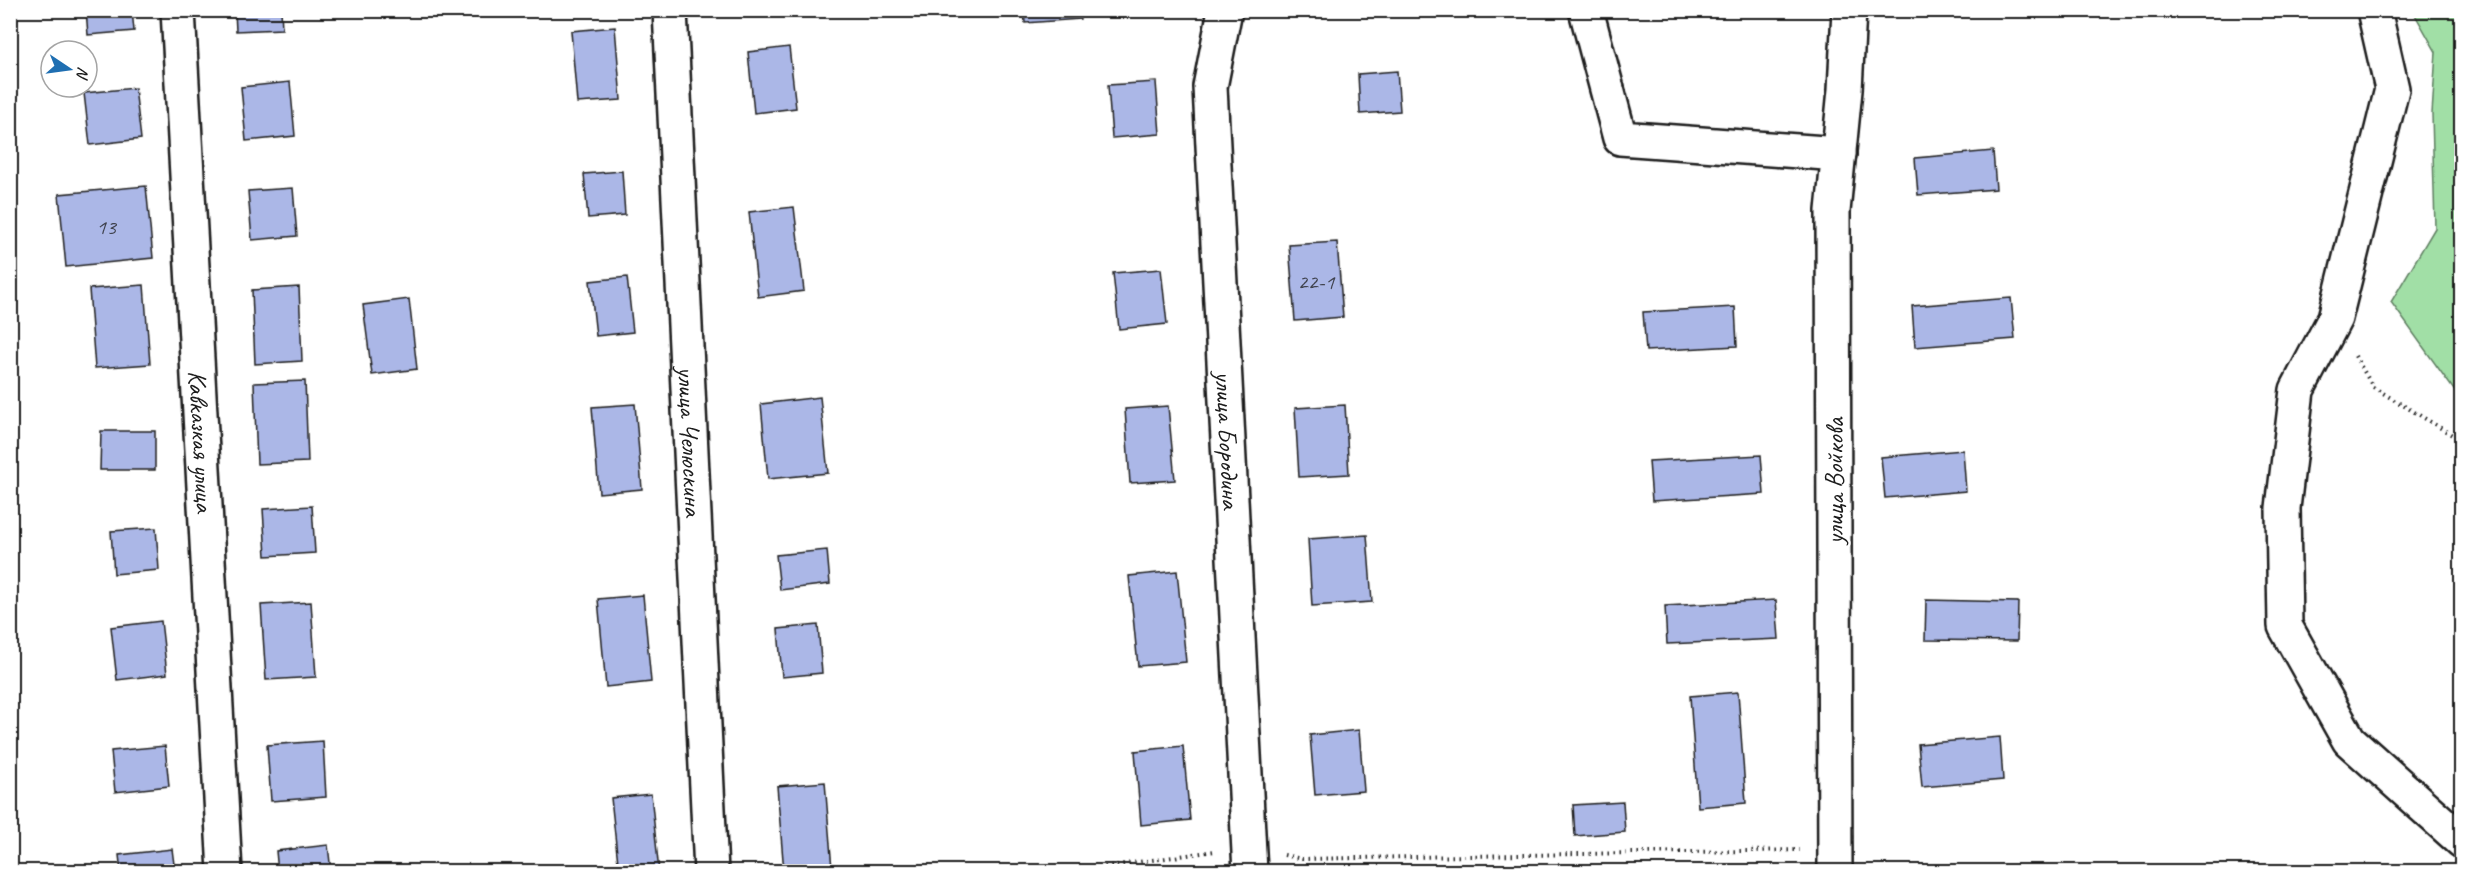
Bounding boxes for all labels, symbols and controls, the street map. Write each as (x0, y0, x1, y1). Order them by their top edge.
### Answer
north arrow (39, 39, 99, 99)
text: N (71, 65, 93, 82)
house number: 13 (96, 213, 118, 241)
house number: 22-1 (1298, 268, 1336, 296)
street label: улица Челюскина (670, 364, 710, 519)
street label: улица Бородина (1207, 368, 1248, 511)
street label: Кавказкая улица (181, 370, 221, 515)
street label: улица Войкова (1818, 416, 1851, 546)

